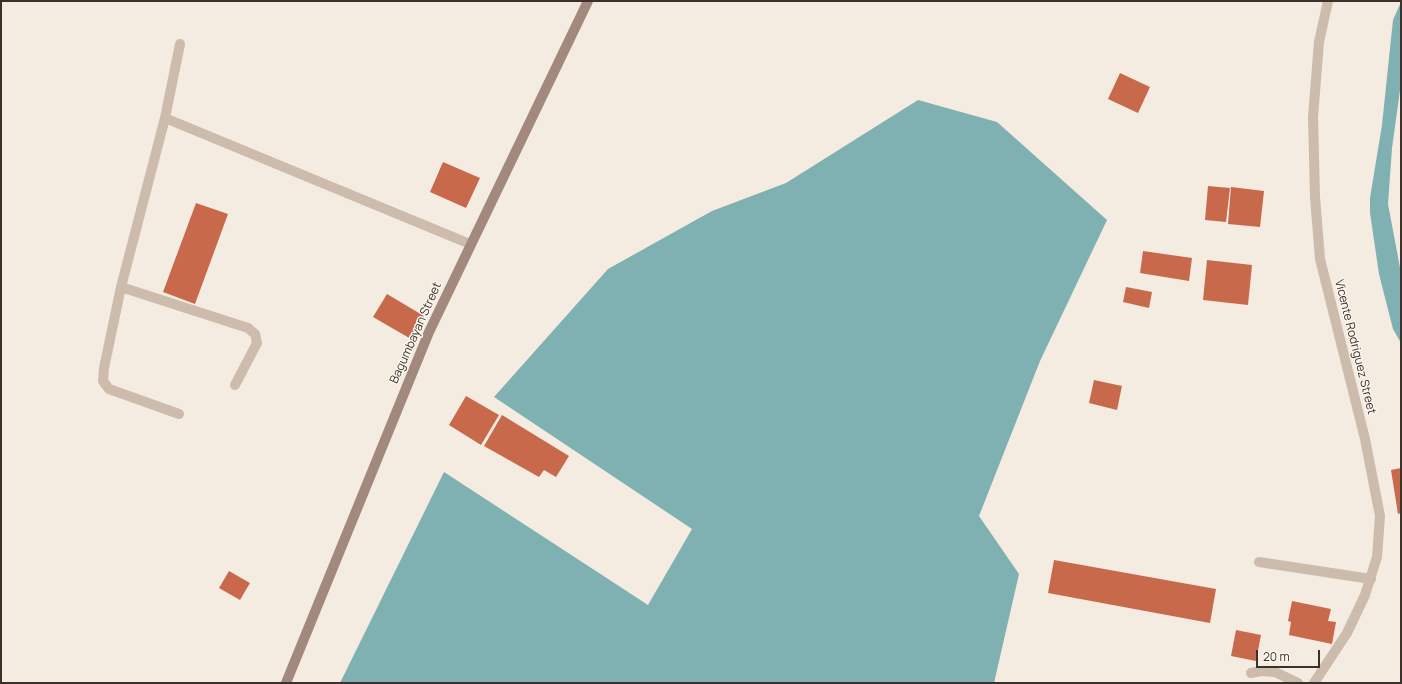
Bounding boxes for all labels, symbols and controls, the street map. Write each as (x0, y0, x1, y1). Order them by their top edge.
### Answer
street label: Vicente Rodriguez Street (1331, 278, 1379, 416)
street label: Bagumbayan Street (387, 280, 445, 386)
scale bar (1258, 642, 1322, 668)
text: 20 m (1263, 648, 1290, 665)

